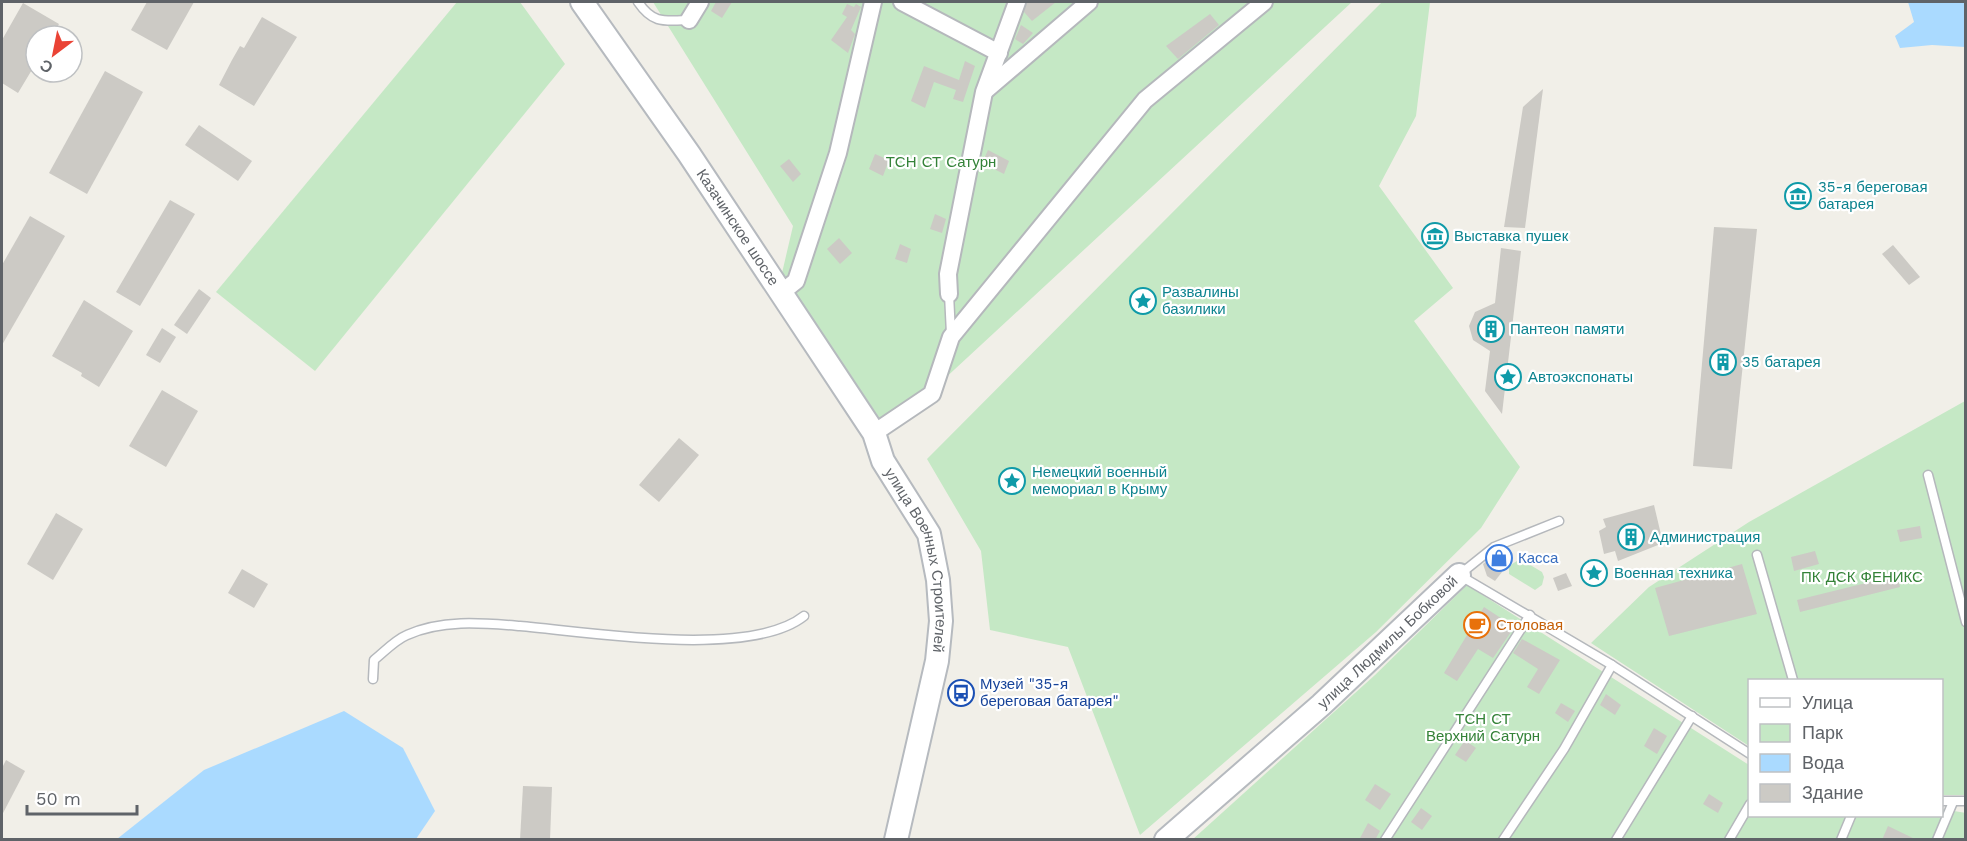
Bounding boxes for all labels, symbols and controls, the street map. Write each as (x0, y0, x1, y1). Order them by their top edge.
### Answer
north arrow (24, 24, 84, 84)
text: С (36, 55, 56, 77)
park label: ТСН СТ Сатурн (886, 153, 996, 171)
street label: Казачинское шоссе (693, 166, 783, 289)
place label: 35-я береговая батарея (1818, 178, 1928, 213)
museum icon: 35-я береговая батарея (1783, 181, 1813, 211)
museum icon: Выставка пушек (1420, 221, 1450, 251)
place label: Выставка пушек (1454, 227, 1569, 245)
place label: Развалины базилики (1162, 283, 1239, 318)
place icon: Развалины базилики (1128, 286, 1158, 316)
building icon: Пантеон памяти (1476, 314, 1506, 344)
place label: Пантеон памяти (1510, 320, 1624, 338)
building icon: 35 батарея (1708, 347, 1738, 377)
place label: 35 батарея (1742, 353, 1821, 371)
place icon: Автоэкспонаты (1493, 362, 1523, 392)
place label: Автоэкспонаты (1528, 368, 1633, 386)
place label: Немецкий военный мемориал в Крыму (1032, 463, 1168, 498)
street label: улица Военных Строителей (881, 465, 950, 653)
place icon: Немецкий военный мемориал в Крыму (997, 466, 1027, 496)
building icon: Администрация (1616, 522, 1646, 552)
place label: Администрация (1650, 528, 1760, 546)
shop icon: Касса (1484, 543, 1514, 573)
place label: Касса (1518, 549, 1559, 567)
place icon: Военная техника (1579, 558, 1609, 588)
place label: Военная техника (1614, 564, 1734, 582)
park label: ПК ДСК ФЕНИКС (1801, 568, 1923, 586)
street label: улица Людмилы Бобковой (1314, 572, 1461, 713)
cafe icon: Столовая (1462, 610, 1492, 640)
place label: Столовая (1496, 616, 1563, 634)
place label: Музей "35-я береговая батарея" (980, 675, 1118, 710)
bus stop icon: Музей "35-я береговая батарея" (946, 678, 976, 708)
legend (1748, 679, 1943, 817)
text: Улица (1802, 692, 1854, 713)
park label: ТСН СТ Верхний Сатурн (1426, 710, 1540, 745)
text: Парк (1802, 722, 1843, 743)
text: Вода (1802, 752, 1845, 773)
scale bar (27, 778, 136, 816)
text: Здание (1802, 782, 1863, 803)
text: 50 m (36, 788, 81, 809)

